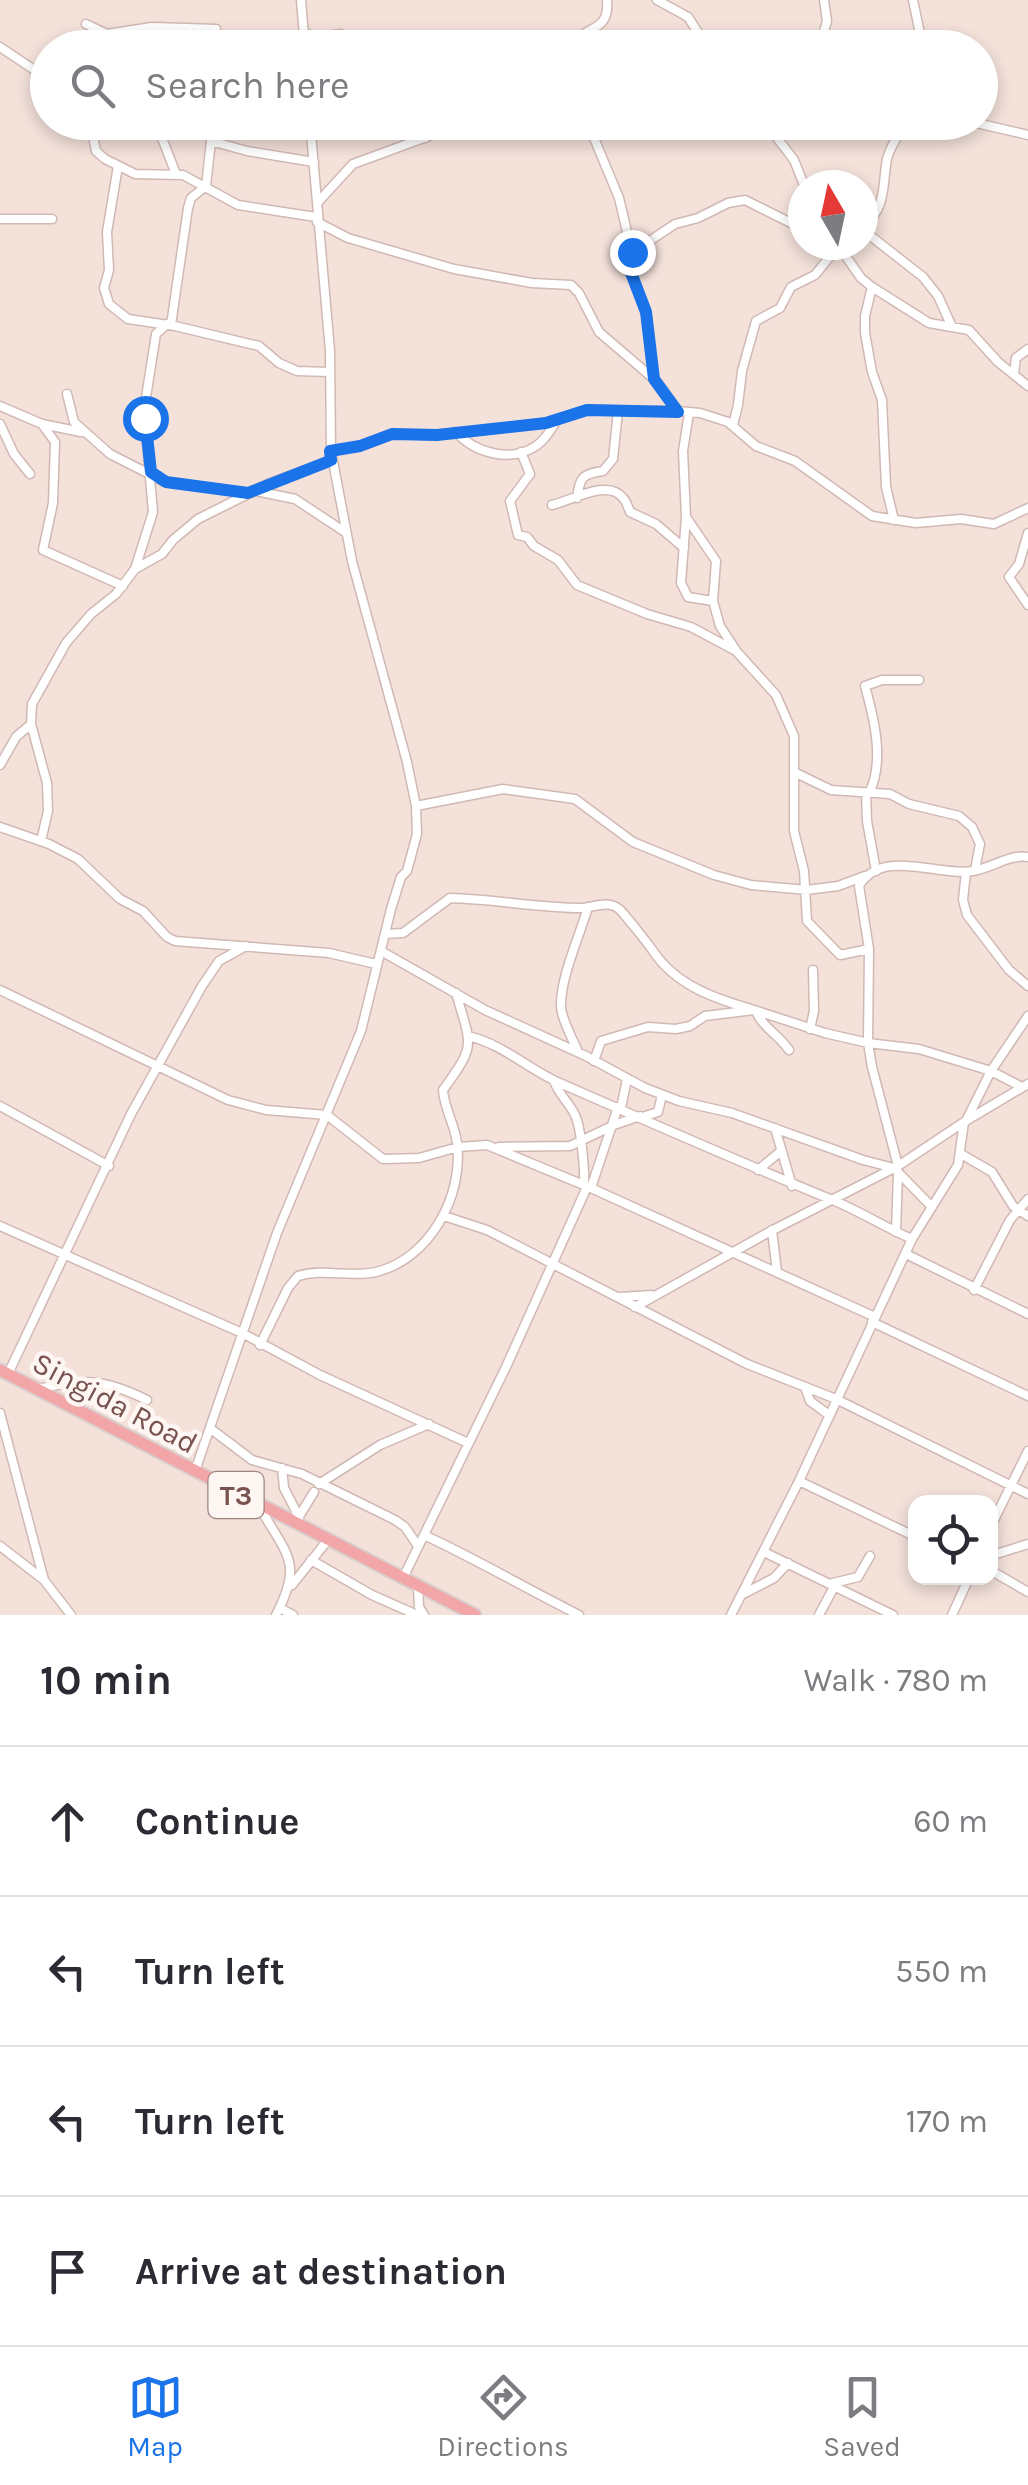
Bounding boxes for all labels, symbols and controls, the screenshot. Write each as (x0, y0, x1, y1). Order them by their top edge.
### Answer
search box (30, 30, 998, 140)
icon: search (65, 58, 120, 113)
text: Search here (145, 63, 349, 108)
north arrow (788, 170, 878, 260)
route end (610, 230, 656, 276)
route start (123, 396, 169, 442)
street label: Singida Road (26, 1344, 204, 1462)
road number: T3 (208, 1472, 264, 1518)
map controls (908, 1495, 998, 1585)
button: locate (908, 1495, 998, 1585)
text: 10 min (40, 1655, 172, 1705)
text: Walk · 780 m (804, 1662, 988, 1699)
icon: ahead (40, 1794, 95, 1849)
text: Continue (135, 1799, 299, 1844)
text: 60 m (913, 1803, 988, 1840)
icon: left (40, 1944, 95, 1999)
text: Turn left (135, 1949, 285, 1994)
text: 550 m (895, 1953, 988, 1990)
icon: left (40, 2094, 95, 2149)
text: Turn left (135, 2099, 285, 2144)
text: 170 m (906, 2103, 988, 2140)
icon: arrive (40, 2244, 95, 2299)
text: Arrive at destination (135, 2249, 507, 2294)
tab: Map (127, 2370, 183, 2463)
tab: Directions (437, 2370, 569, 2463)
tab: Saved (823, 2370, 901, 2463)

